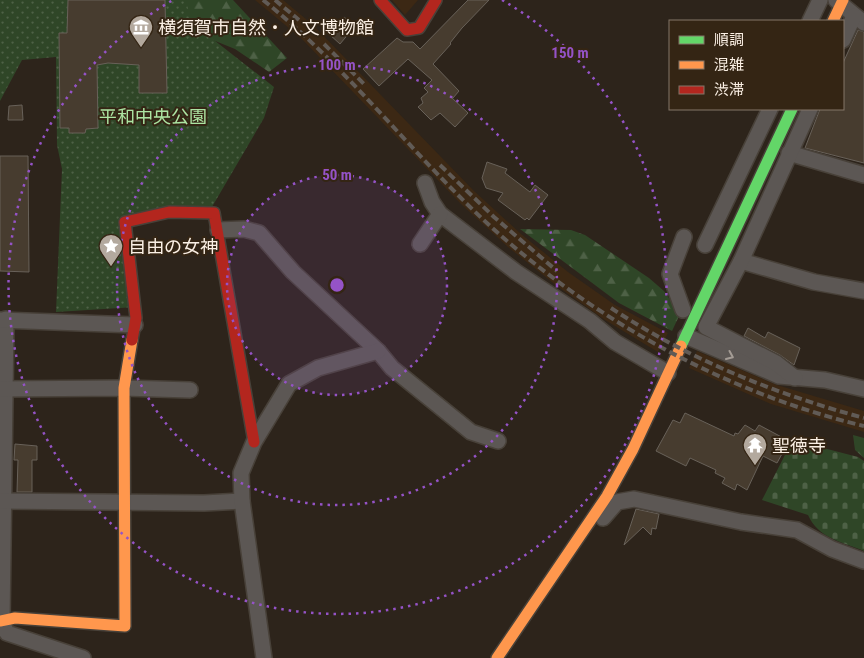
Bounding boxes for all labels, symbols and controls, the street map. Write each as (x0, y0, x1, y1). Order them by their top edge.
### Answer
museum icon: 横須賀市自然・人文博物館 (128, 14, 154, 48)
place label: 横須賀市自然・人文博物館 (158, 17, 374, 38)
legend (669, 20, 844, 110)
text: 順調 (714, 31, 744, 49)
text: 150 m (551, 44, 589, 62)
text: 100 m (318, 56, 356, 74)
text: 混雑 (714, 56, 744, 74)
text: 渋滞 (714, 81, 744, 99)
park label: 平和中央公園 (99, 106, 207, 127)
text: 50 m (322, 166, 352, 184)
place icon: 自由の女神 (98, 233, 124, 267)
place label: 自由の女神 (128, 236, 218, 257)
centre of rings (328, 276, 346, 294)
one-way arrow (725, 350, 734, 360)
temple icon: 聖徳寺 (742, 432, 768, 466)
place label: 聖徳寺 (772, 435, 826, 456)

